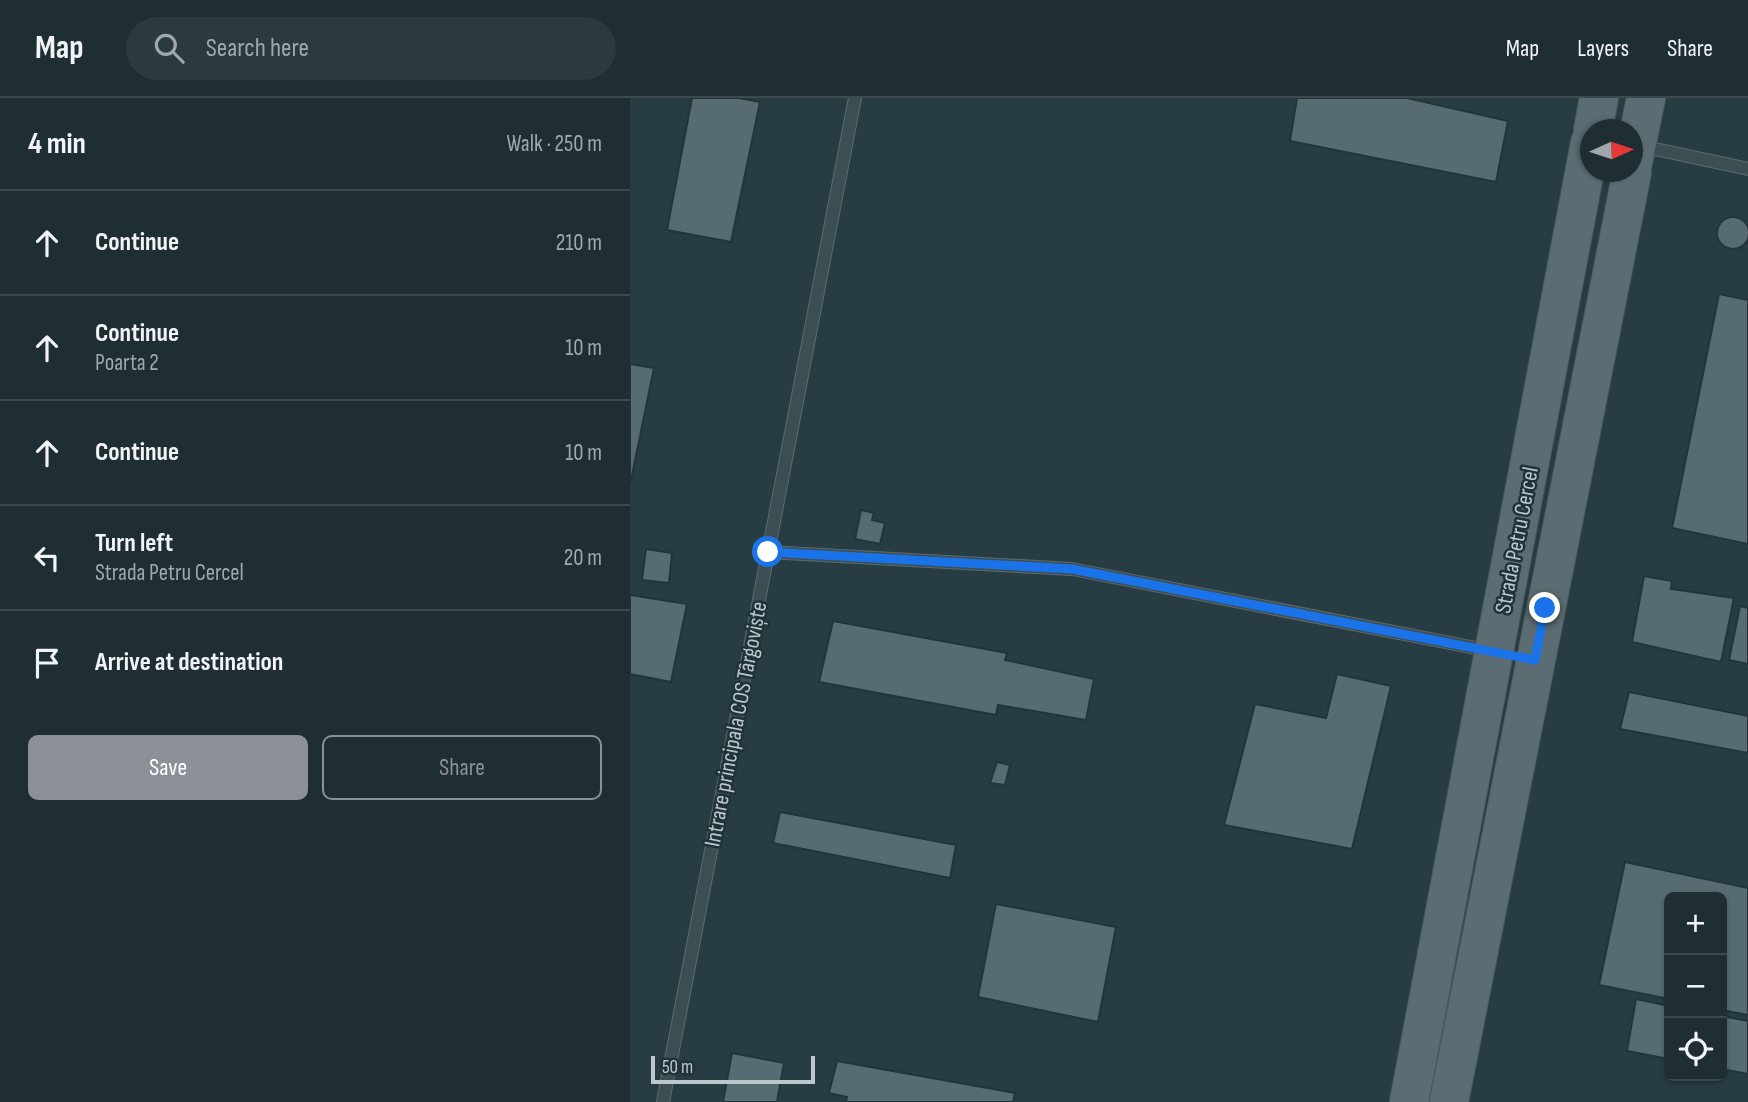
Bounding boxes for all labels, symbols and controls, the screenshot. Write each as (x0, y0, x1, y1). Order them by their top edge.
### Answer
search box (126, 17, 616, 80)
text: Map (35, 28, 84, 68)
icon: search (150, 29, 188, 67)
text: Search here (206, 33, 309, 64)
text: Map (1506, 34, 1539, 63)
text: Layers (1577, 34, 1629, 63)
text: Share (1667, 34, 1713, 63)
north arrow (1580, 119, 1643, 182)
text: 4 min (28, 126, 86, 162)
text: Walk · 250 m (506, 130, 602, 158)
icon: ahead (28, 224, 66, 262)
text: Continue (95, 227, 179, 258)
text: 210 m (556, 229, 602, 257)
text: Continue (95, 318, 179, 349)
icon: ahead (28, 329, 66, 367)
text: 10 m (565, 334, 602, 362)
text: Poarta 2 (95, 349, 159, 377)
icon: ahead (28, 434, 66, 472)
text: Continue (95, 437, 179, 468)
text: 10 m (565, 439, 602, 467)
street label: Strada Petru Cercel (1489, 464, 1545, 616)
text: Turn left (95, 528, 173, 559)
route start (752, 536, 783, 567)
icon: left (28, 539, 66, 577)
text: 20 m (564, 544, 602, 572)
text: Strada Petru Cercel (95, 559, 244, 587)
route end (1529, 592, 1560, 623)
street label: Intrare principala COS Târgoviște (698, 599, 773, 849)
icon: arrive (28, 644, 66, 682)
text: Arrive at destination (95, 647, 283, 678)
button: Save (28, 735, 308, 800)
button: Share (322, 735, 602, 800)
map controls (1664, 892, 1727, 1081)
button: + (1664, 892, 1727, 955)
button: − (1664, 955, 1727, 1018)
button: locate (1664, 1018, 1727, 1081)
scale bar (651, 1053, 816, 1085)
text: 50 m (662, 1056, 693, 1079)

